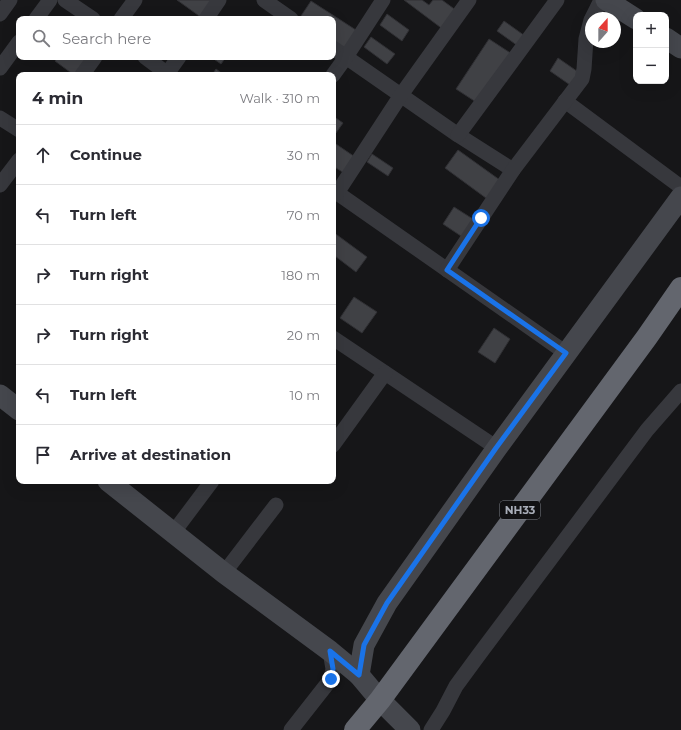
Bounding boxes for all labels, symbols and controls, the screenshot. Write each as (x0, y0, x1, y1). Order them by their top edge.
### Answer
north arrow (585, 12, 621, 48)
map controls (633, 12, 669, 84)
button: + (633, 12, 669, 48)
search box (16, 16, 336, 60)
icon: search (30, 27, 52, 49)
text: Search here (62, 29, 151, 48)
button: − (633, 48, 669, 84)
text: 4 min (32, 88, 83, 108)
text: Walk · 310 m (239, 90, 320, 106)
icon: ahead (32, 144, 54, 166)
text: Continue (70, 145, 142, 164)
text: 30 m (287, 147, 320, 163)
icon: left (32, 204, 54, 226)
text: Turn left (70, 205, 137, 224)
text: 70 m (287, 207, 320, 223)
route start (472, 209, 490, 227)
icon: right (32, 264, 54, 286)
text: Turn right (70, 265, 149, 284)
text: 180 m (281, 267, 320, 283)
icon: right (32, 324, 54, 346)
text: Turn right (70, 325, 149, 344)
text: 20 m (287, 327, 320, 343)
icon: left (32, 384, 54, 406)
text: Turn left (70, 385, 137, 404)
text: 10 m (290, 387, 320, 403)
icon: arrive (32, 444, 54, 466)
text: Arrive at destination (70, 445, 231, 464)
road number: NH33 (500, 501, 540, 519)
route end (322, 670, 340, 688)

